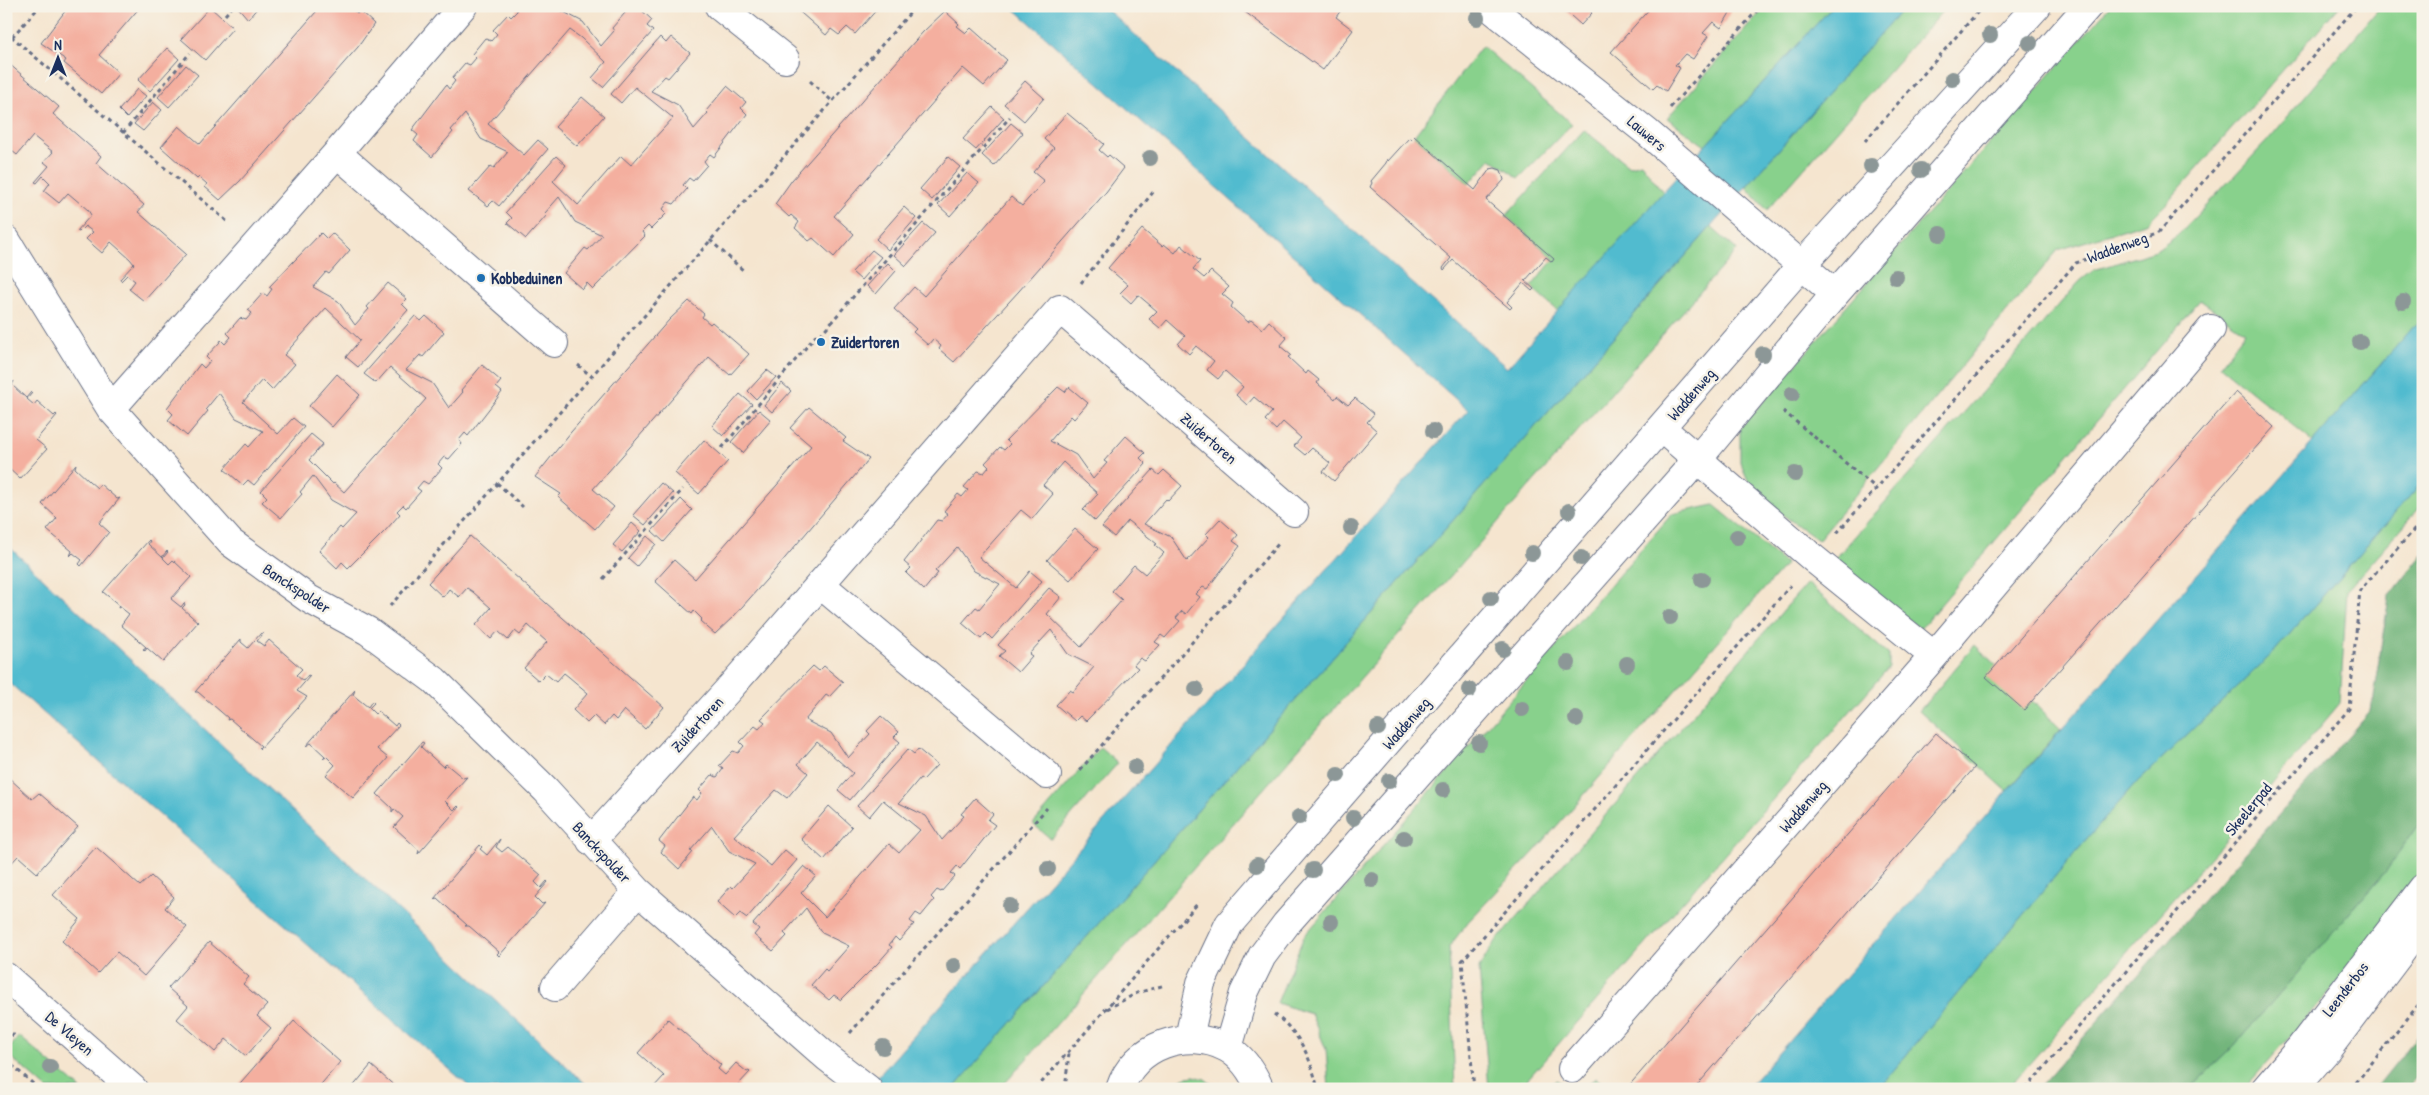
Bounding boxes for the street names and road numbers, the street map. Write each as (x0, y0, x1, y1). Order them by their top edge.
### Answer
street label: Lauwers (1623, 110, 1671, 156)
street label: Waddenweg (2084, 226, 2150, 268)
street label: Waddenweg (1662, 363, 1720, 425)
street label: Zuidertoren (1176, 407, 1242, 469)
street label: Banckspolder (259, 558, 335, 618)
street label: Zuidertoren (666, 691, 728, 757)
street label: Waddenweg (1377, 692, 1435, 754)
street label: Waddenweg (1774, 775, 1832, 837)
street label: Skeelerpad (2219, 778, 2277, 840)
street label: Banckspolder (568, 816, 636, 888)
street label: Leenderbos (2317, 957, 2373, 1021)
street label: De Vleyen (41, 1006, 99, 1060)

